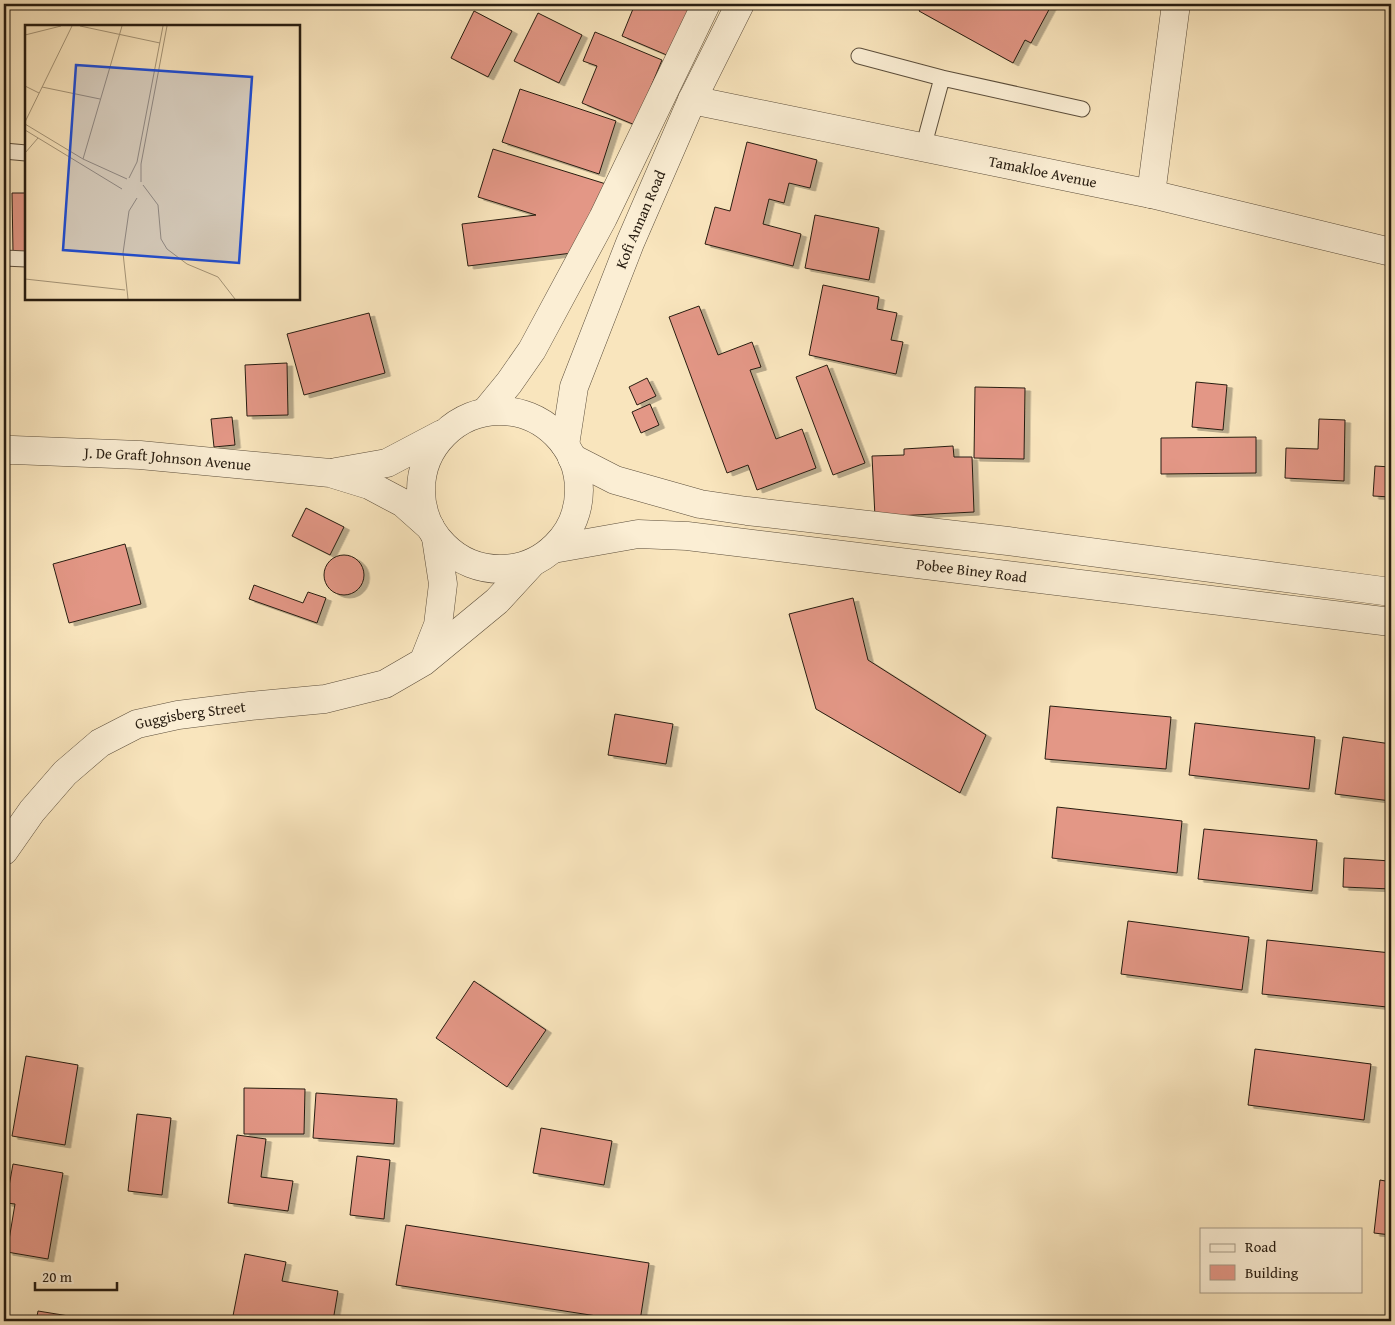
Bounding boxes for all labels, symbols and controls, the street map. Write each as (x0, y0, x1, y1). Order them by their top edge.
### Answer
inset map (25, 25, 300, 300)
street label: Tamakloe Avenue (987, 150, 1099, 193)
street label: Kofi Annan Road (610, 167, 670, 272)
street label: J. De Graft Johnson Avenue (82, 442, 252, 475)
street label: Pobee Biney Road (915, 553, 1028, 587)
street label: Guggisberg Street (133, 696, 248, 734)
legend (1200, 1228, 1362, 1292)
text: Road (1245, 1236, 1276, 1257)
scale bar (35, 1260, 118, 1292)
text: Building (1245, 1262, 1299, 1283)
text: 20 m (42, 1266, 73, 1287)

